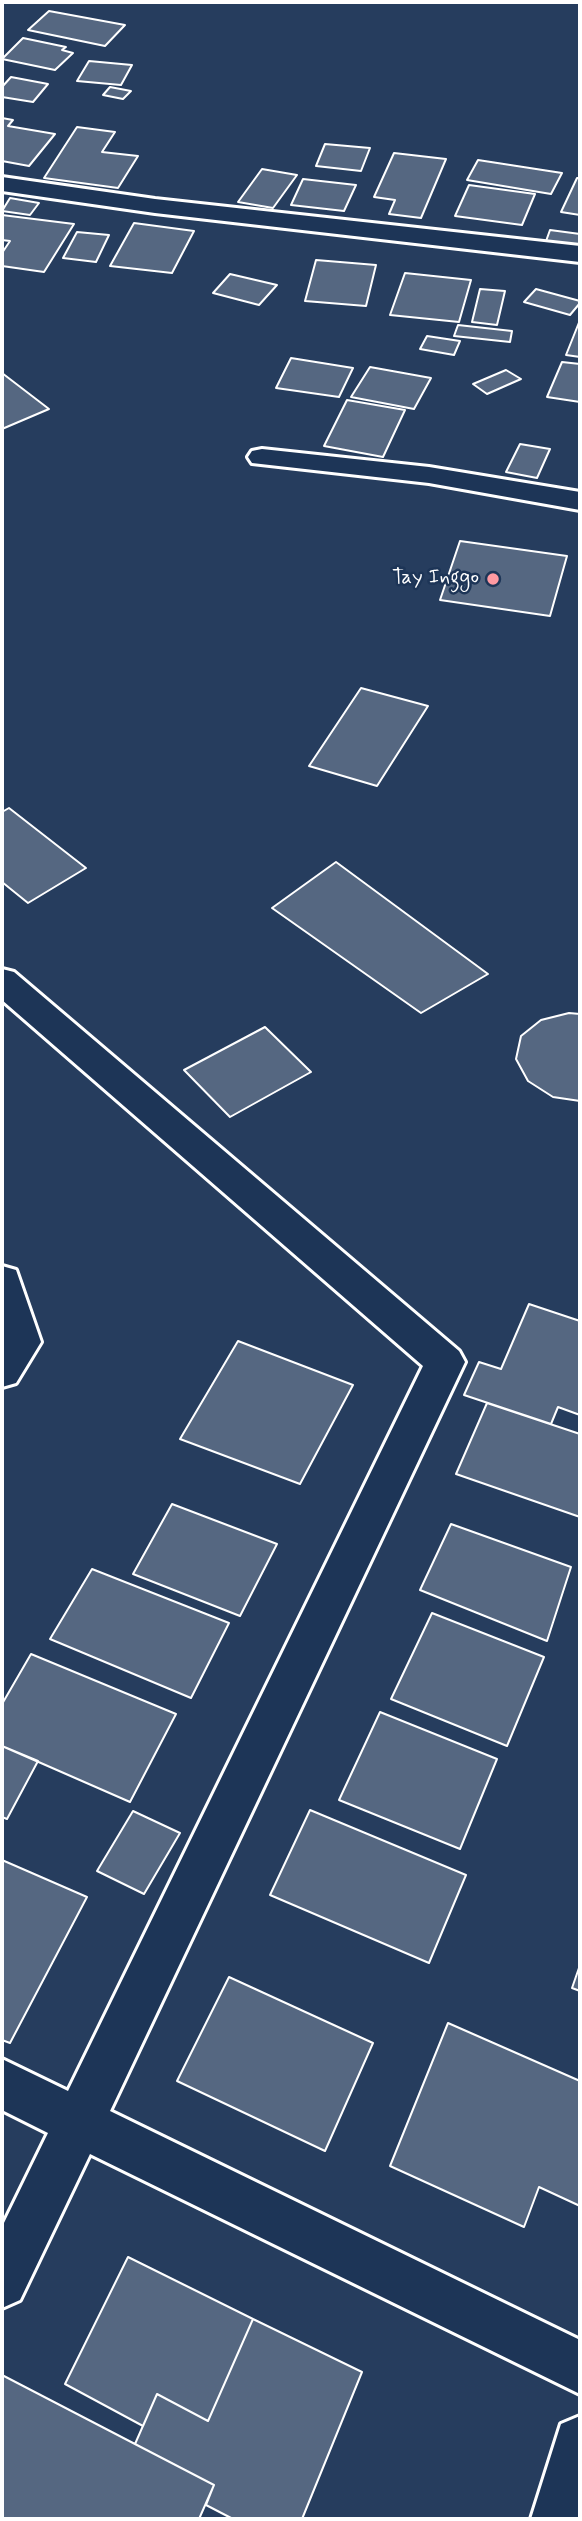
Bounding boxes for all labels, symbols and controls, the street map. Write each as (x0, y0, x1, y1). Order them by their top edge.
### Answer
place label: Tay Inggo (392, 566, 479, 592)
marker: Tay Inggo (485, 571, 501, 587)

